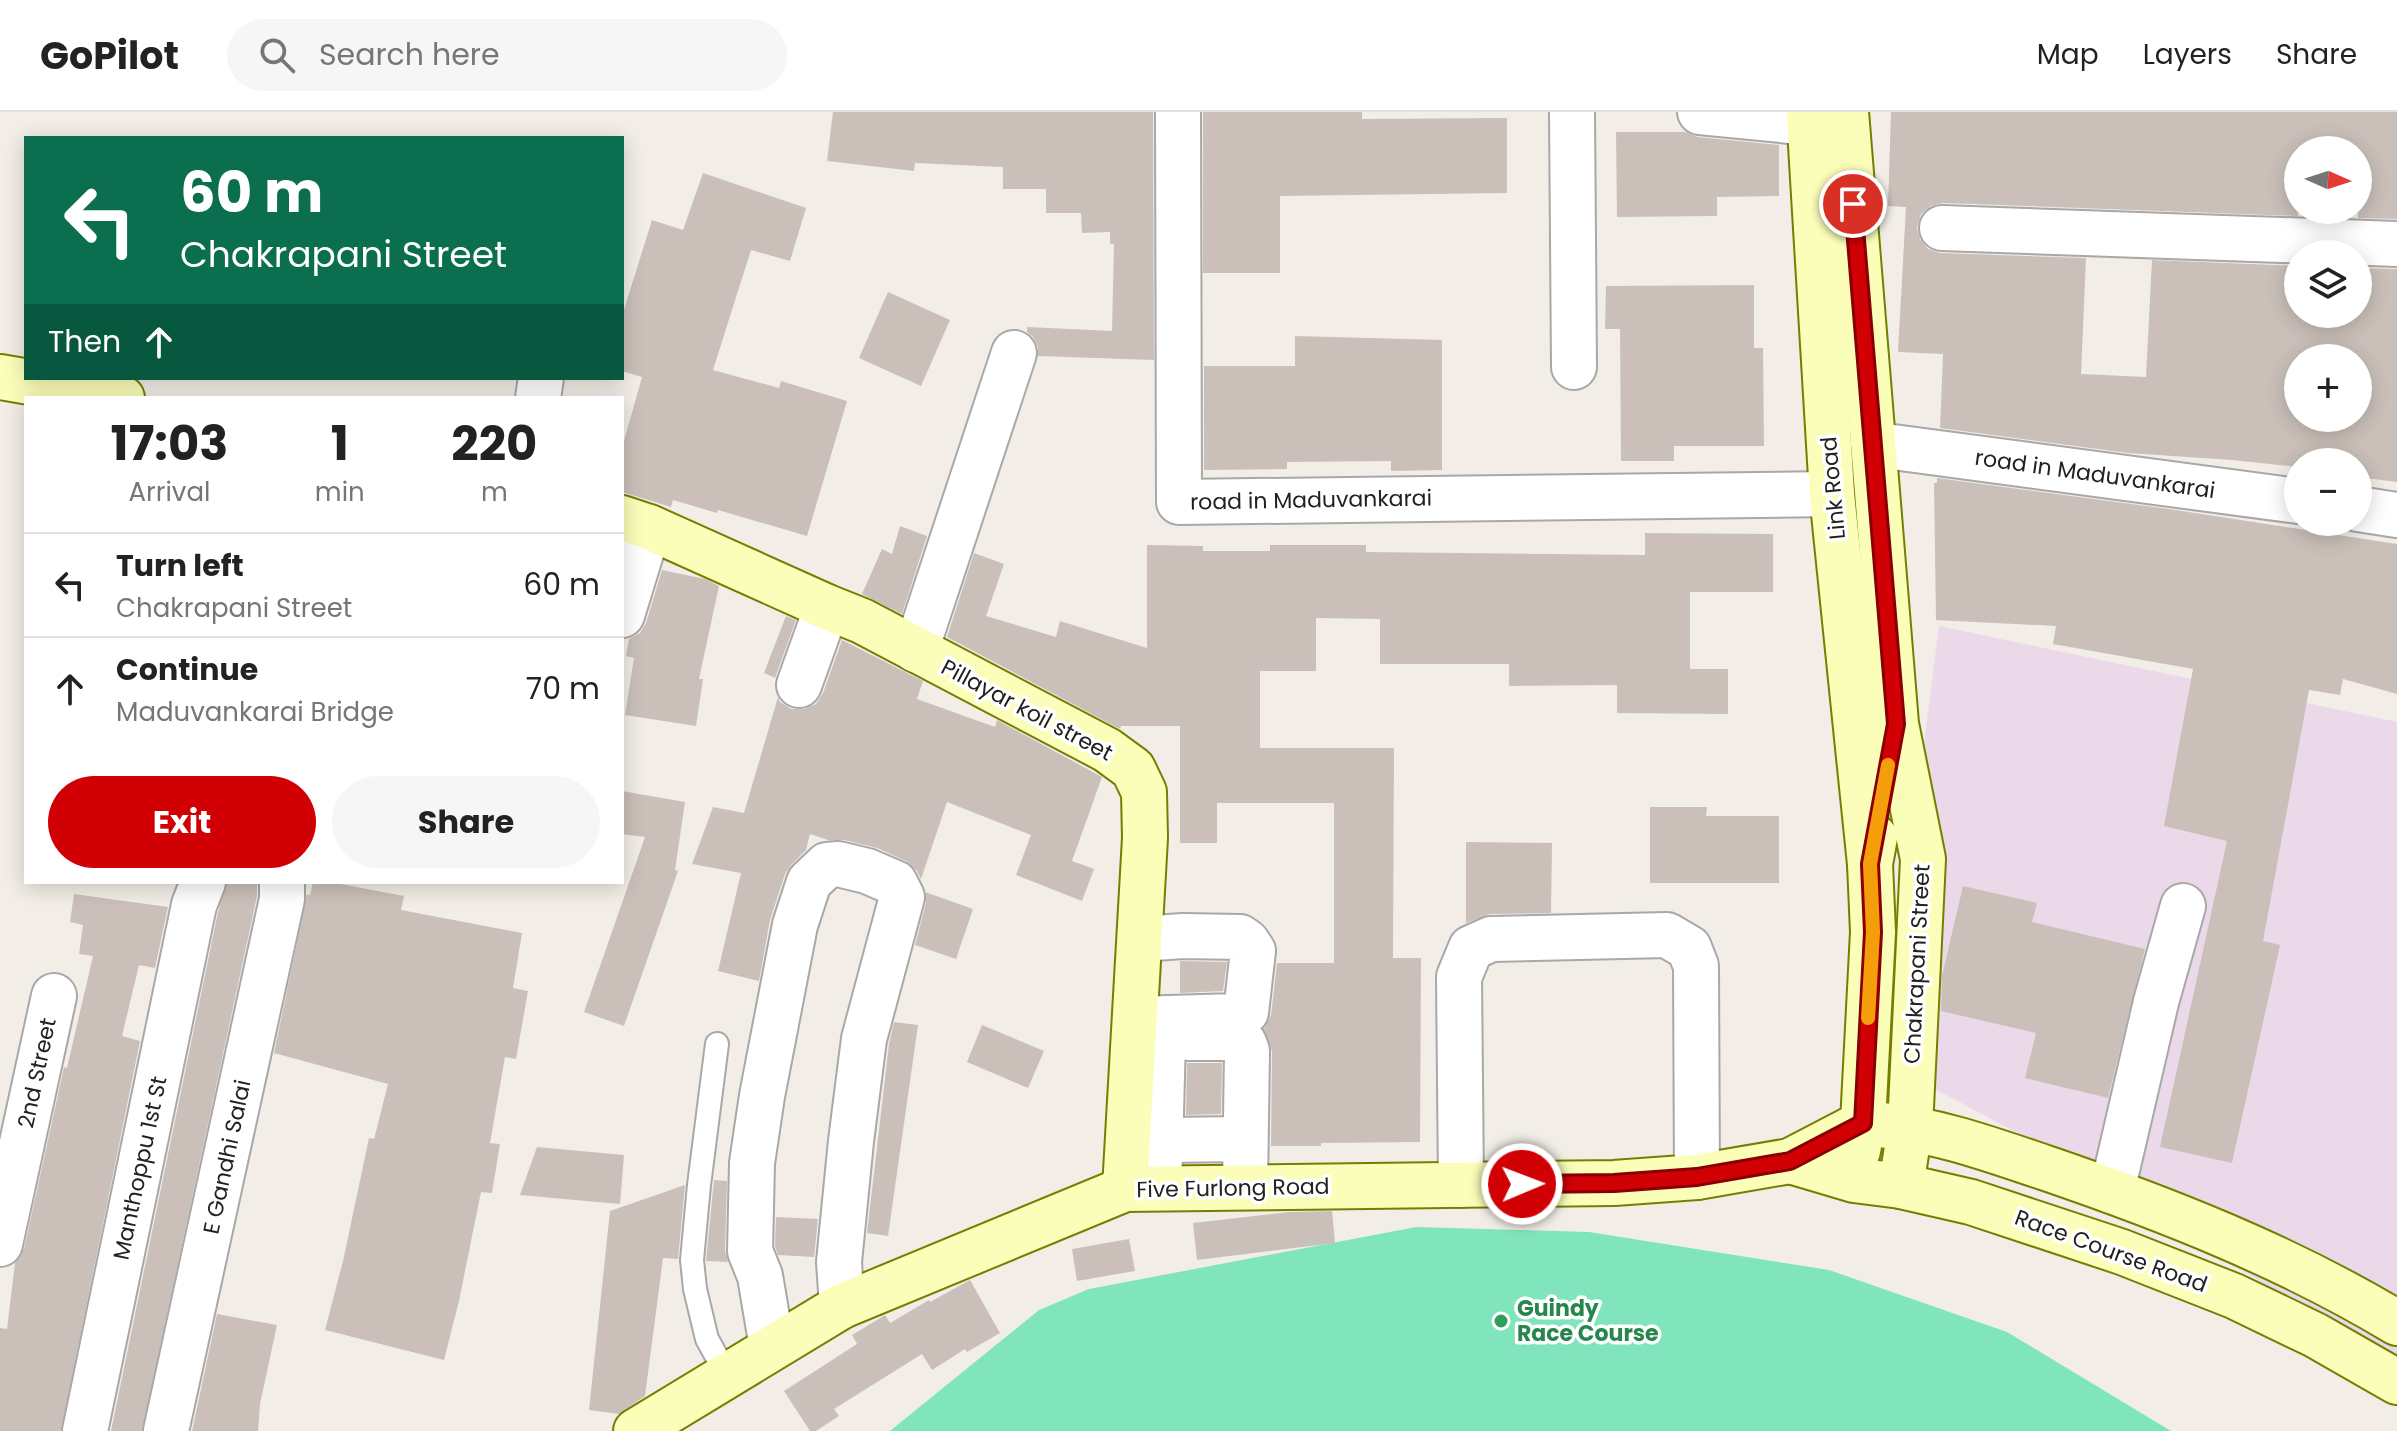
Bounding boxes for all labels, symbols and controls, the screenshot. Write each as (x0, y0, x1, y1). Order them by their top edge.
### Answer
search box (227, 19, 787, 91)
text: GoPilot (40, 29, 179, 82)
icon: search (255, 33, 299, 77)
text: Search here (319, 33, 500, 76)
text: Map (2037, 35, 2099, 74)
text: Layers (2143, 35, 2232, 74)
text: Share (2276, 35, 2357, 74)
north arrow (2284, 136, 2372, 224)
map controls (2284, 136, 2372, 536)
text: 60 m (180, 153, 323, 232)
icon: left (48, 168, 152, 272)
pin (1819, 170, 1887, 238)
icon: arrive (1831, 182, 1875, 226)
text: Chakrapani Street (180, 229, 507, 280)
button: layers (2284, 240, 2372, 328)
text: Then (48, 320, 121, 363)
icon: ahead (137, 320, 181, 364)
button: + (2284, 344, 2372, 432)
text: 17:03 (111, 410, 228, 477)
text: 1 (331, 410, 349, 477)
text: 220 (451, 410, 537, 477)
street label: Link Road (1813, 435, 1853, 541)
street label: road in Maduvankarai (1973, 442, 2217, 506)
button: − (2284, 448, 2372, 536)
text: Arrival (128, 474, 210, 510)
text: min (315, 474, 365, 510)
text: m (481, 474, 508, 510)
street label: road in Maduvankarai (1190, 482, 1432, 518)
text: Turn left (116, 544, 244, 587)
icon: left (48, 563, 92, 607)
text: 60 m (523, 563, 600, 606)
text: Chakrapani Street (116, 590, 352, 626)
text: Continue (116, 648, 258, 691)
street label: Pillayar koil street (936, 652, 1118, 768)
icon: ahead (48, 667, 92, 711)
text: 70 m (526, 667, 600, 710)
text: Maduvankarai Bridge (116, 694, 394, 730)
button: Exit (48, 776, 316, 868)
button: Share (332, 776, 600, 868)
street label: Chakrapani Street (1896, 863, 1938, 1065)
street label: 2nd Street (10, 1015, 64, 1131)
street label: Manthoppu 1st St (105, 1073, 175, 1263)
street label: E Gandhi Salai (196, 1077, 258, 1237)
position arrow (1480, 1142, 1564, 1226)
street label: Five Furlong Road (1136, 1171, 1330, 1205)
street label: Race Course Road (2010, 1202, 2212, 1300)
place label: Guindy Race Course (1517, 1293, 1659, 1349)
marker: Guindy Race Course (1492, 1312, 1510, 1330)

